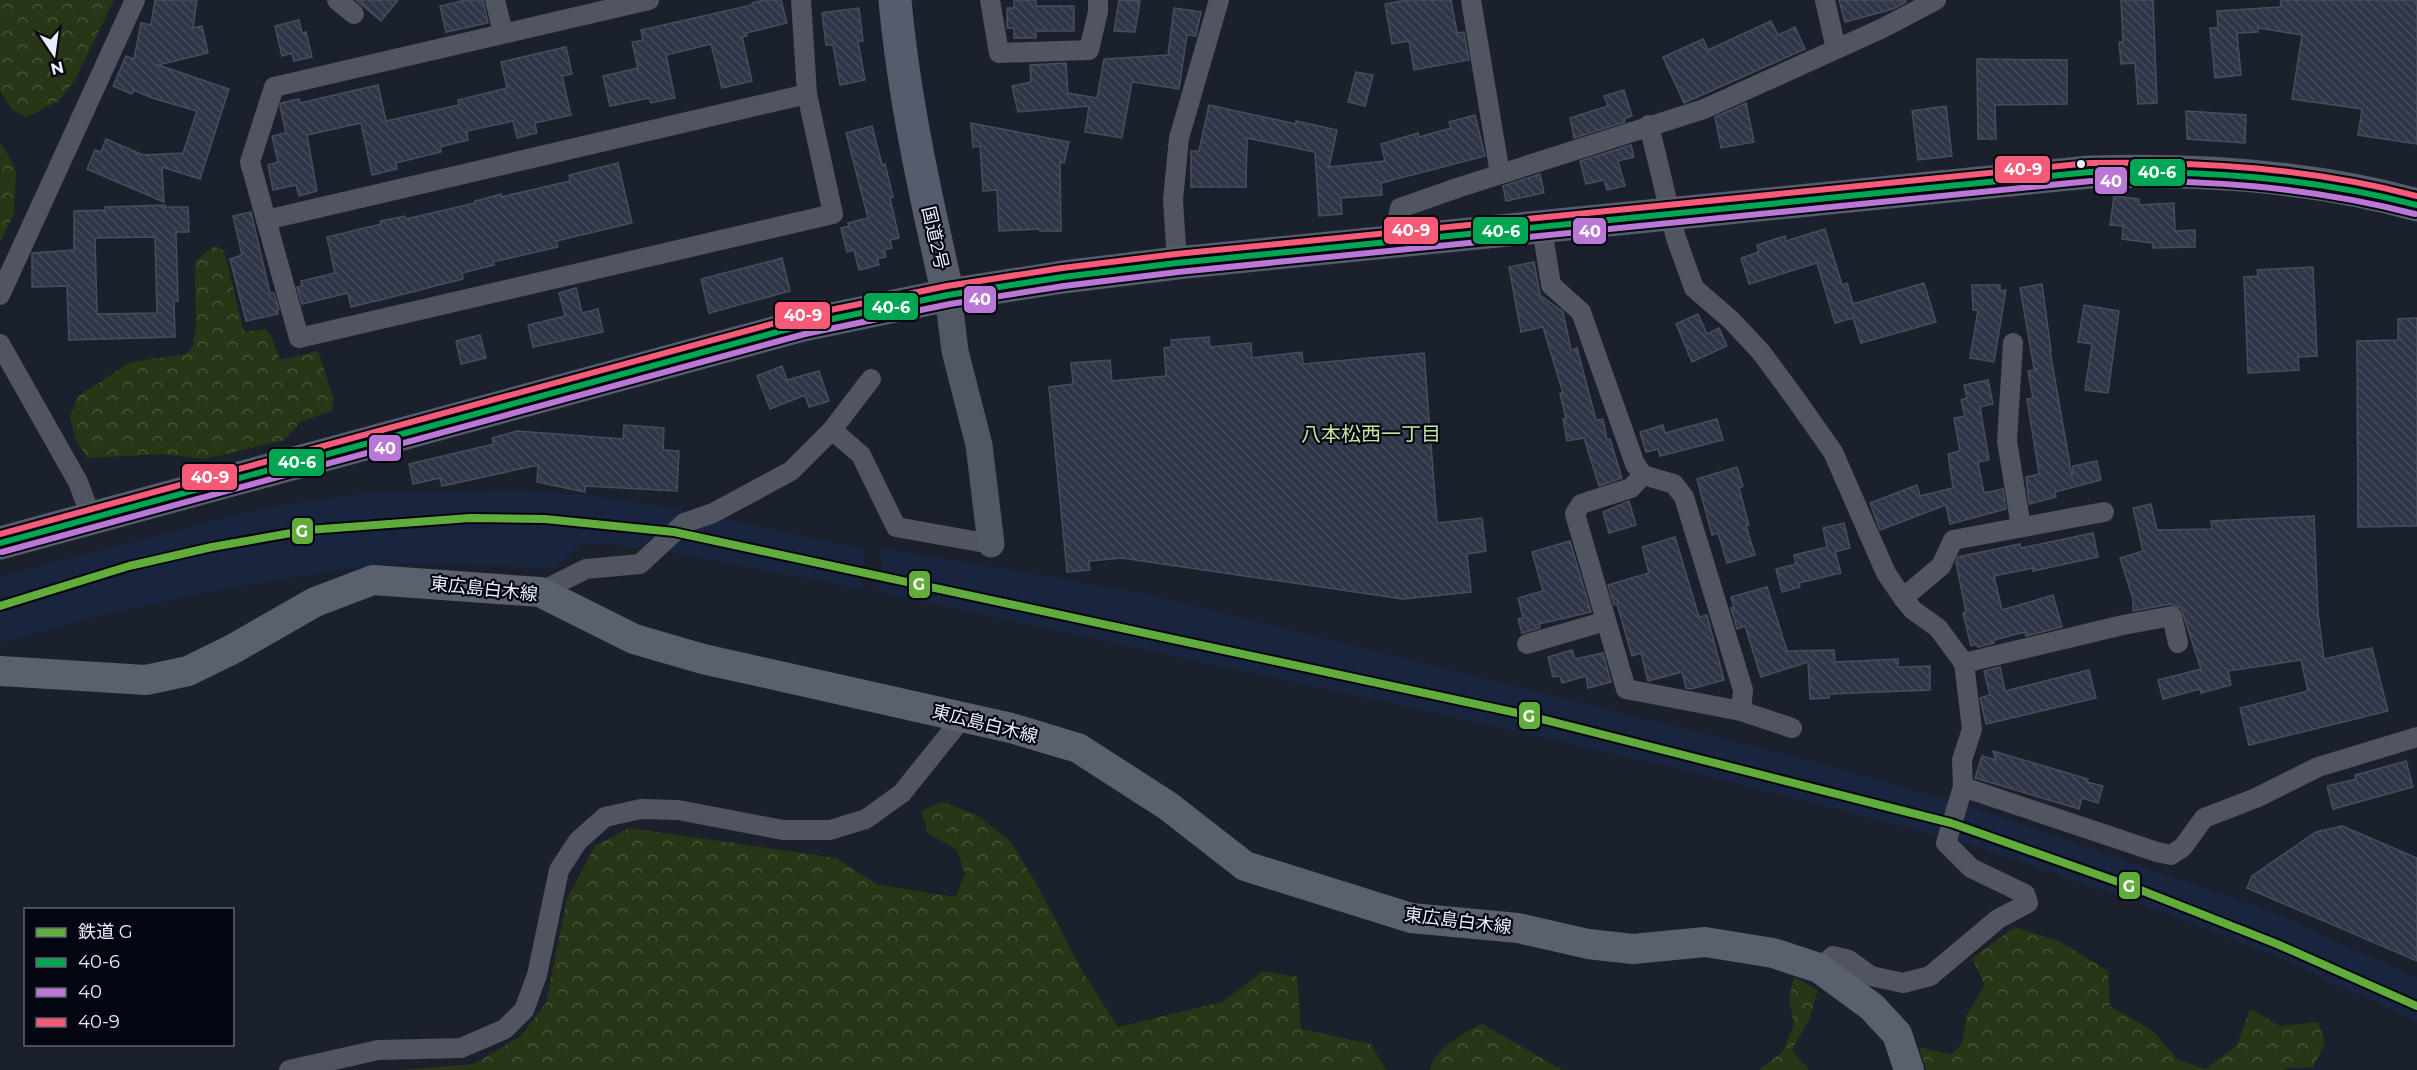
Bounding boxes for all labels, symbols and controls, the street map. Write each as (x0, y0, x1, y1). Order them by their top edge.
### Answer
north arrow (24, 24, 84, 84)
text: N (49, 57, 66, 79)
line badge: 40-9 (1994, 155, 2051, 184)
unlabelled marker (2075, 158, 2087, 170)
line badge: 40-6 (2129, 158, 2186, 187)
text: 40-9 (2004, 160, 2042, 179)
text: 40-6 (2138, 163, 2176, 182)
line badge: 40 (2094, 166, 2128, 195)
text: 40 (2100, 172, 2122, 191)
street label: 国道2号 (917, 204, 953, 272)
line badge: 40-9 (1383, 216, 1439, 245)
line badge: 40-6 (1472, 216, 1529, 245)
line badge: 40 (1572, 217, 1607, 245)
text: 40-9 (1392, 221, 1430, 240)
text: 40-6 (1482, 222, 1520, 241)
text: 40 (1579, 222, 1601, 241)
line badge: 40 (963, 285, 997, 314)
text: 40 (969, 290, 991, 309)
line badge: 40-6 (863, 292, 919, 321)
text: 40-6 (872, 298, 910, 317)
line badge: 40-9 (774, 301, 831, 330)
text: 40-9 (784, 306, 822, 325)
district label: 八本松西一丁目 (1301, 422, 1441, 446)
line badge: 40 (368, 434, 402, 462)
text: 40 (374, 439, 396, 458)
line badge: 40-6 (268, 448, 325, 477)
text: 40-6 (278, 453, 316, 472)
line badge: 40-9 (181, 463, 238, 491)
text: 40-9 (191, 468, 229, 487)
line badge: G (291, 517, 314, 545)
text: G (296, 522, 308, 541)
line badge: G (908, 570, 931, 599)
street label: 東広島白木線 (429, 572, 539, 606)
text: G (913, 575, 925, 594)
street label: 東広島白木線 (930, 700, 1040, 748)
line badge: G (1518, 701, 1541, 730)
text: G (1523, 707, 1535, 726)
line badge: G (2118, 871, 2141, 900)
text: G (2123, 877, 2135, 896)
street label: 東広島白木線 (1403, 904, 1513, 938)
legend (24, 908, 234, 1046)
text: 鉄道 G (78, 921, 133, 943)
text: 40-6 (78, 951, 120, 973)
text: 40 (78, 981, 102, 1003)
text: 40-9 (78, 1011, 120, 1033)

